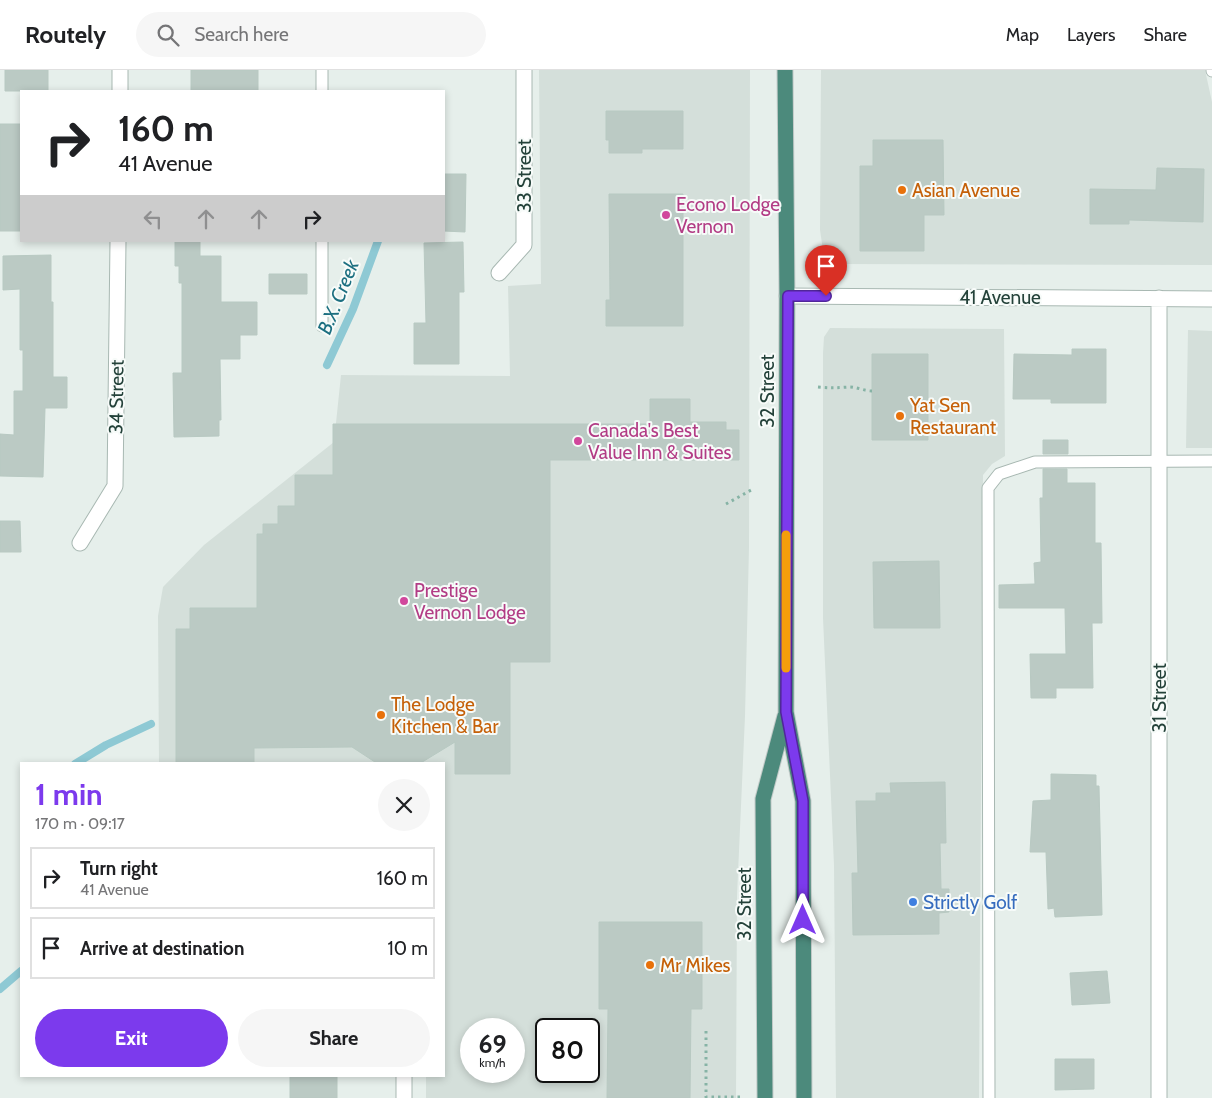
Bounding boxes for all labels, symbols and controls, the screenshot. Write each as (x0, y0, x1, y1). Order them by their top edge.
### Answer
search box (136, 12, 486, 57)
text: Routely (25, 20, 106, 49)
icon: search (154, 21, 182, 49)
text: Search here (194, 23, 289, 46)
text: Map (1006, 24, 1039, 46)
text: Layers (1067, 24, 1116, 46)
text: Share (1144, 24, 1187, 46)
text: 160 m (118, 107, 214, 150)
icon: right (35, 110, 100, 175)
street label: 33 Street (513, 139, 536, 213)
text: 41 Avenue (118, 150, 213, 177)
place label: Asian Avenue (912, 179, 1020, 202)
marker: Asian Avenue (896, 184, 908, 196)
place label: Econo Lodge Vernon (676, 193, 780, 238)
icon: left (139, 205, 167, 233)
icon: ahead (192, 205, 220, 233)
icon: ahead (245, 205, 273, 233)
icon: right (298, 205, 326, 233)
marker: Econo Lodge Vernon (660, 209, 672, 221)
pin (805, 245, 847, 296)
icon: arrive (812, 252, 840, 280)
water label: B.X. Creek (312, 255, 364, 338)
street label: 41 Avenue (959, 286, 1041, 309)
street label: 32 Street (756, 354, 779, 428)
street label: 34 Street (104, 359, 129, 434)
place label: Yat Sen Restaurant (909, 394, 997, 439)
marker: Yat Sen Restaurant (894, 410, 906, 422)
place label: Canada's Best Value Inn & Suites (588, 419, 731, 464)
marker: Canada's Best Value Inn & Suites (572, 435, 584, 447)
place label: Prestige Vernon Lodge (414, 579, 526, 624)
marker: Prestige Vernon Lodge (398, 595, 410, 607)
street label: 31 Street (1148, 663, 1171, 733)
place label: The Lodge Kitchen & Bar (391, 693, 498, 738)
marker: The Lodge Kitchen & Bar (375, 709, 387, 721)
text: 1 min (35, 776, 103, 813)
button: close (378, 779, 430, 831)
text: 170 m · 09:17 (35, 814, 125, 833)
text: Turn right (80, 857, 158, 880)
icon: right (37, 864, 65, 892)
text: 160 m (377, 867, 428, 890)
street label: 32 Street (733, 867, 756, 941)
text: 41 Avenue (80, 880, 149, 899)
place label: Strictly Golf (923, 891, 1018, 914)
position arrow (776, 893, 828, 945)
marker: Strictly Golf (907, 896, 919, 908)
icon: arrive (37, 934, 65, 962)
text: Arrive at destination (80, 937, 244, 960)
text: 10 m (388, 937, 428, 960)
place label: Mr Mikes (660, 954, 731, 977)
marker: Mr Mikes (644, 959, 656, 971)
button: Exit (35, 1009, 228, 1067)
button: Share (238, 1009, 430, 1067)
speed limit sign: 80 (535, 1018, 600, 1083)
text: 69 (478, 1029, 507, 1059)
text: km/h (479, 1055, 506, 1070)

